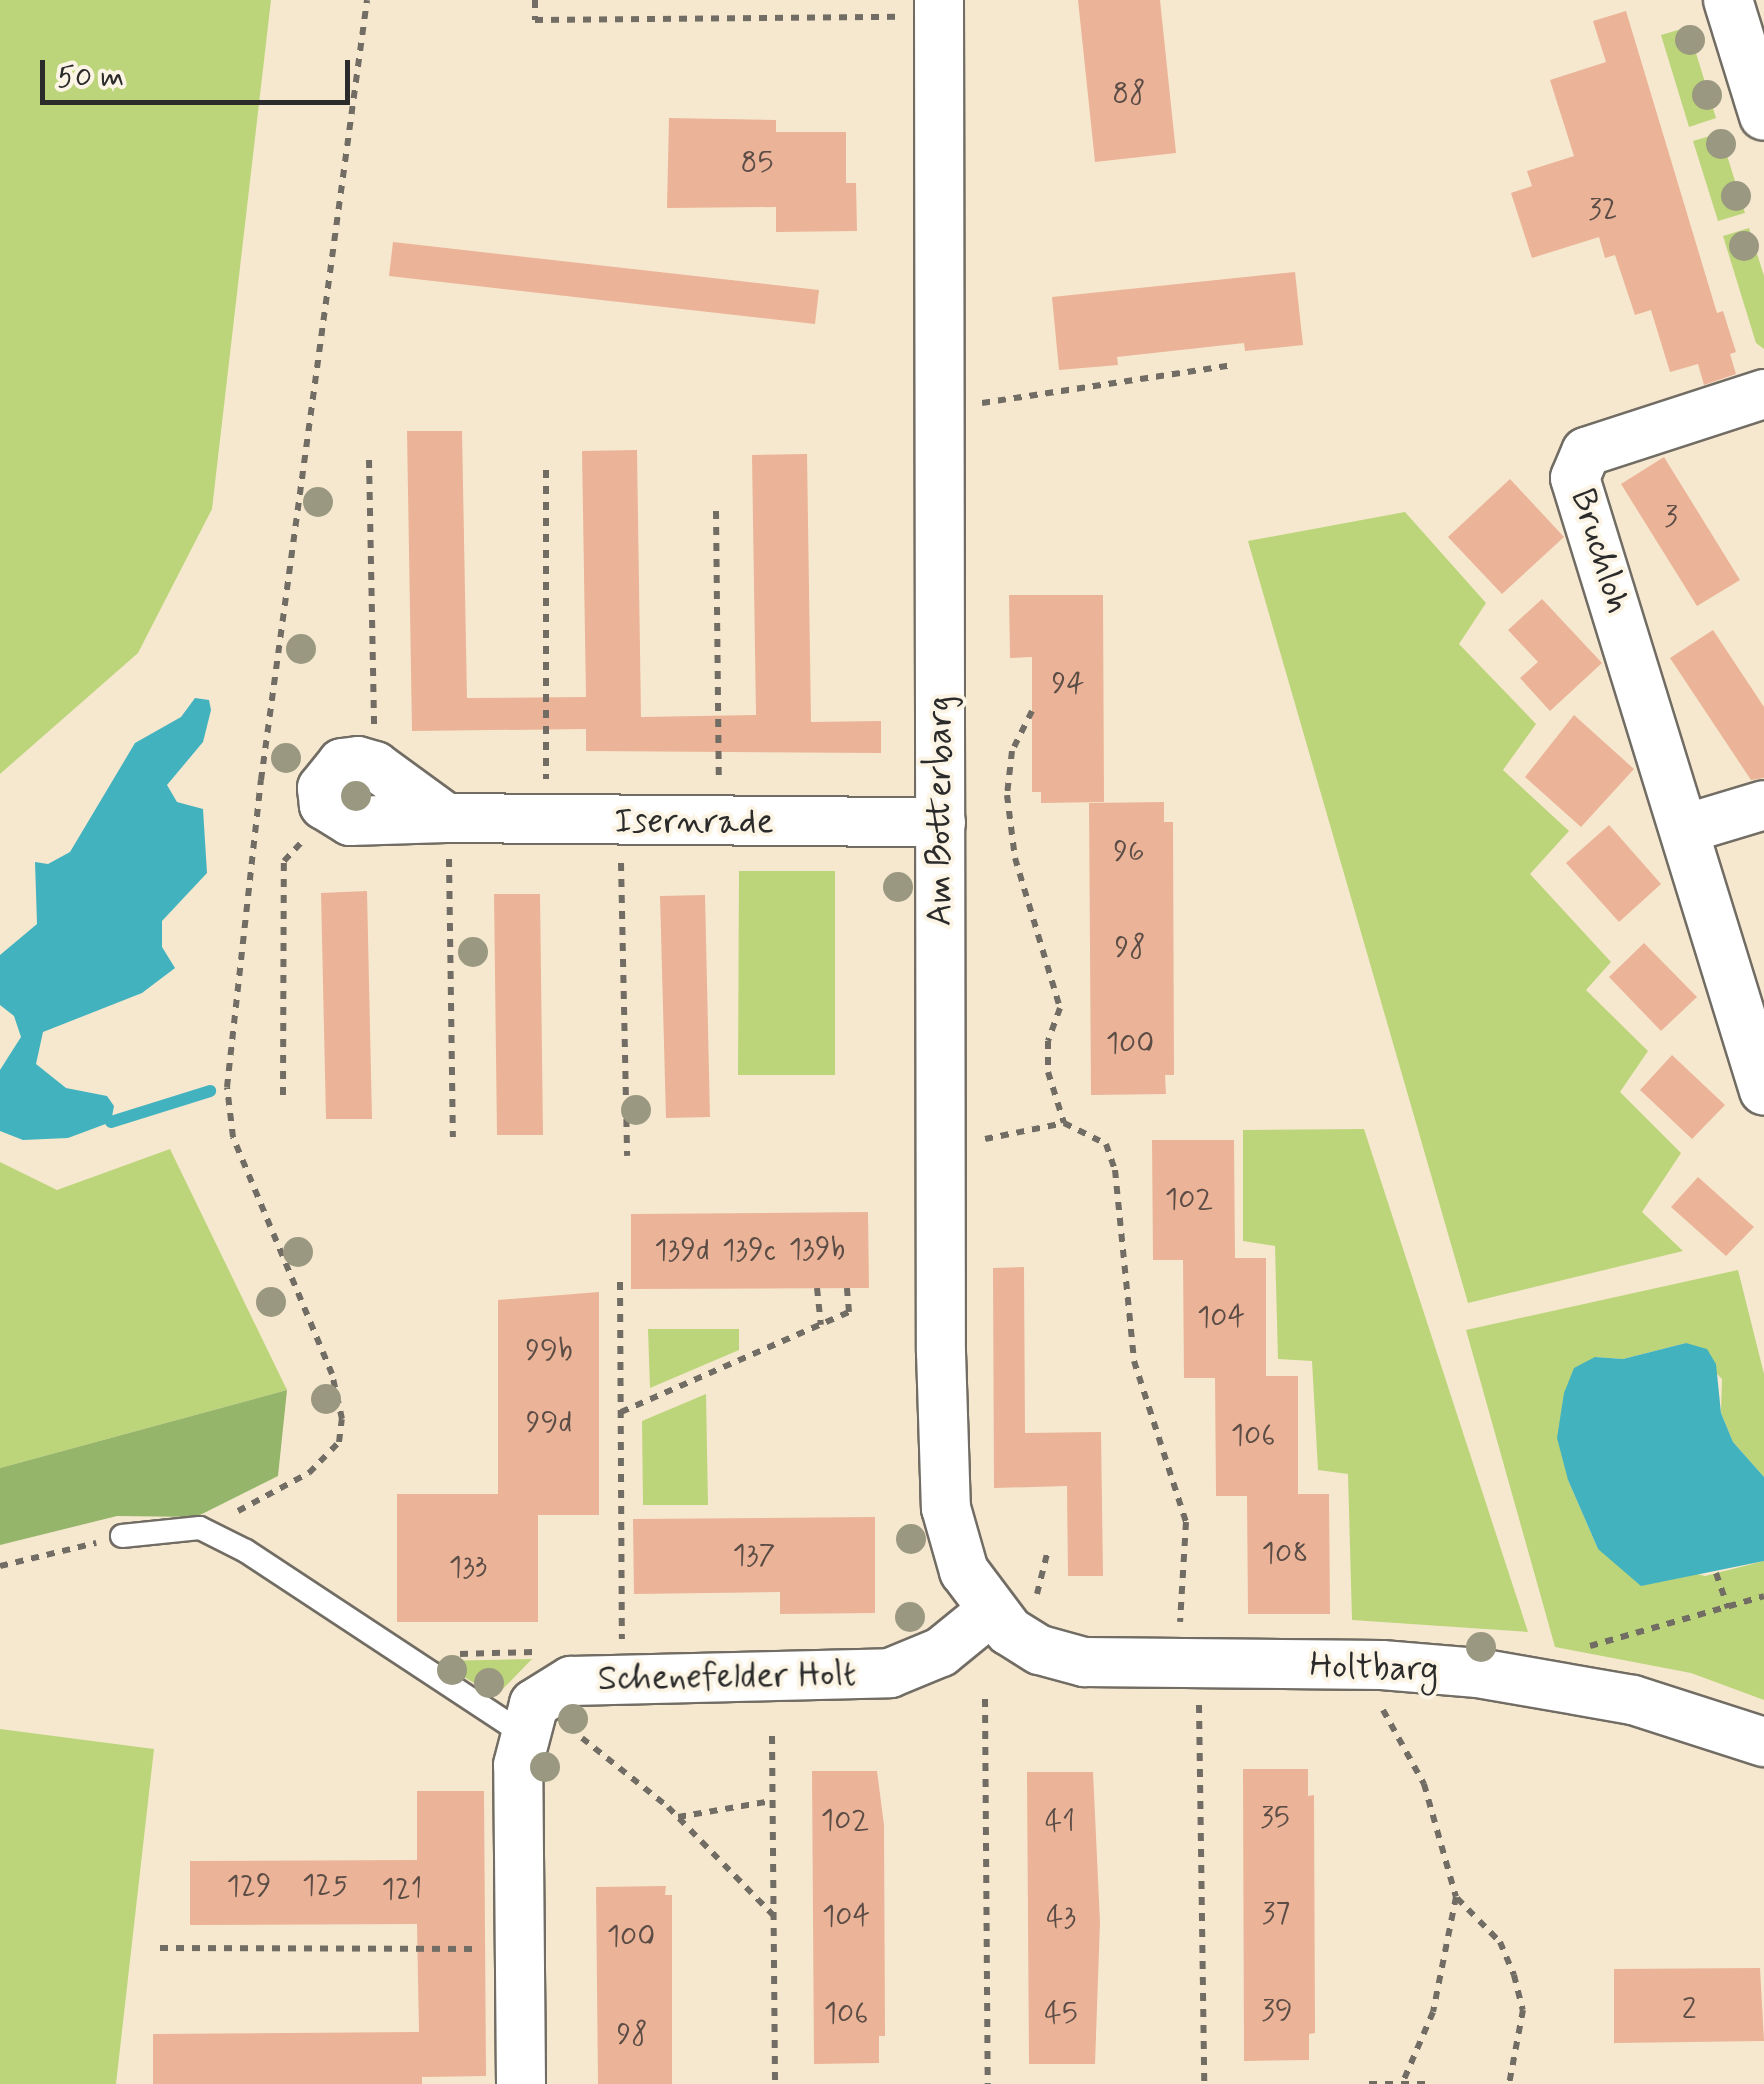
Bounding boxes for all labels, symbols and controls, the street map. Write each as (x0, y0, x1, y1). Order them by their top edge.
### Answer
scale bar (45, 40, 355, 102)
text: 50 m (57, 58, 124, 97)
house number: 88 (1112, 76, 1146, 112)
house number: 85 (741, 145, 773, 181)
house number: 32 (1588, 192, 1618, 228)
street label: Bruchloh (1561, 484, 1639, 618)
house number: 3 (1664, 499, 1678, 535)
house number: 94 (1052, 666, 1084, 702)
street label: Am Botterbarg (919, 695, 961, 927)
street label: Isernrade (614, 801, 774, 843)
house number: 96 (1113, 834, 1145, 870)
house number: 98 (1114, 930, 1146, 966)
house number: 100 (1106, 1026, 1154, 1062)
house number: 102 (1165, 1182, 1213, 1218)
house number: 139b (789, 1232, 845, 1268)
house number: 139d (654, 1233, 710, 1269)
house number: 139c (722, 1233, 776, 1269)
house number: 104 (1197, 1300, 1245, 1336)
house number: 99b (525, 1333, 573, 1369)
house number: 99d (526, 1405, 572, 1441)
house number: 106 (1231, 1418, 1275, 1454)
house number: 108 (1262, 1536, 1308, 1572)
house number: 137 (733, 1538, 775, 1574)
house number: 133 (449, 1550, 487, 1586)
street label: Holtbarg (1309, 1645, 1439, 1691)
street label: Schenefelder Holt (595, 1654, 859, 1700)
house number: 35 (1260, 1800, 1290, 1836)
house number: 102 (821, 1803, 869, 1839)
house number: 41 (1045, 1804, 1075, 1840)
house number: 125 (302, 1868, 348, 1904)
house number: 129 (226, 1869, 272, 1905)
house number: 121 (382, 1872, 422, 1908)
house number: 37 (1262, 1896, 1290, 1932)
house number: 104 (822, 1899, 870, 1935)
house number: 43 (1046, 1900, 1076, 1936)
house number: 100 (607, 1919, 655, 1955)
house number: 2 (1682, 1992, 1696, 2028)
house number: 39 (1261, 1993, 1293, 2029)
house number: 106 (824, 1996, 868, 2032)
house number: 45 (1044, 1996, 1078, 2032)
house number: 98 (616, 2017, 648, 2053)

